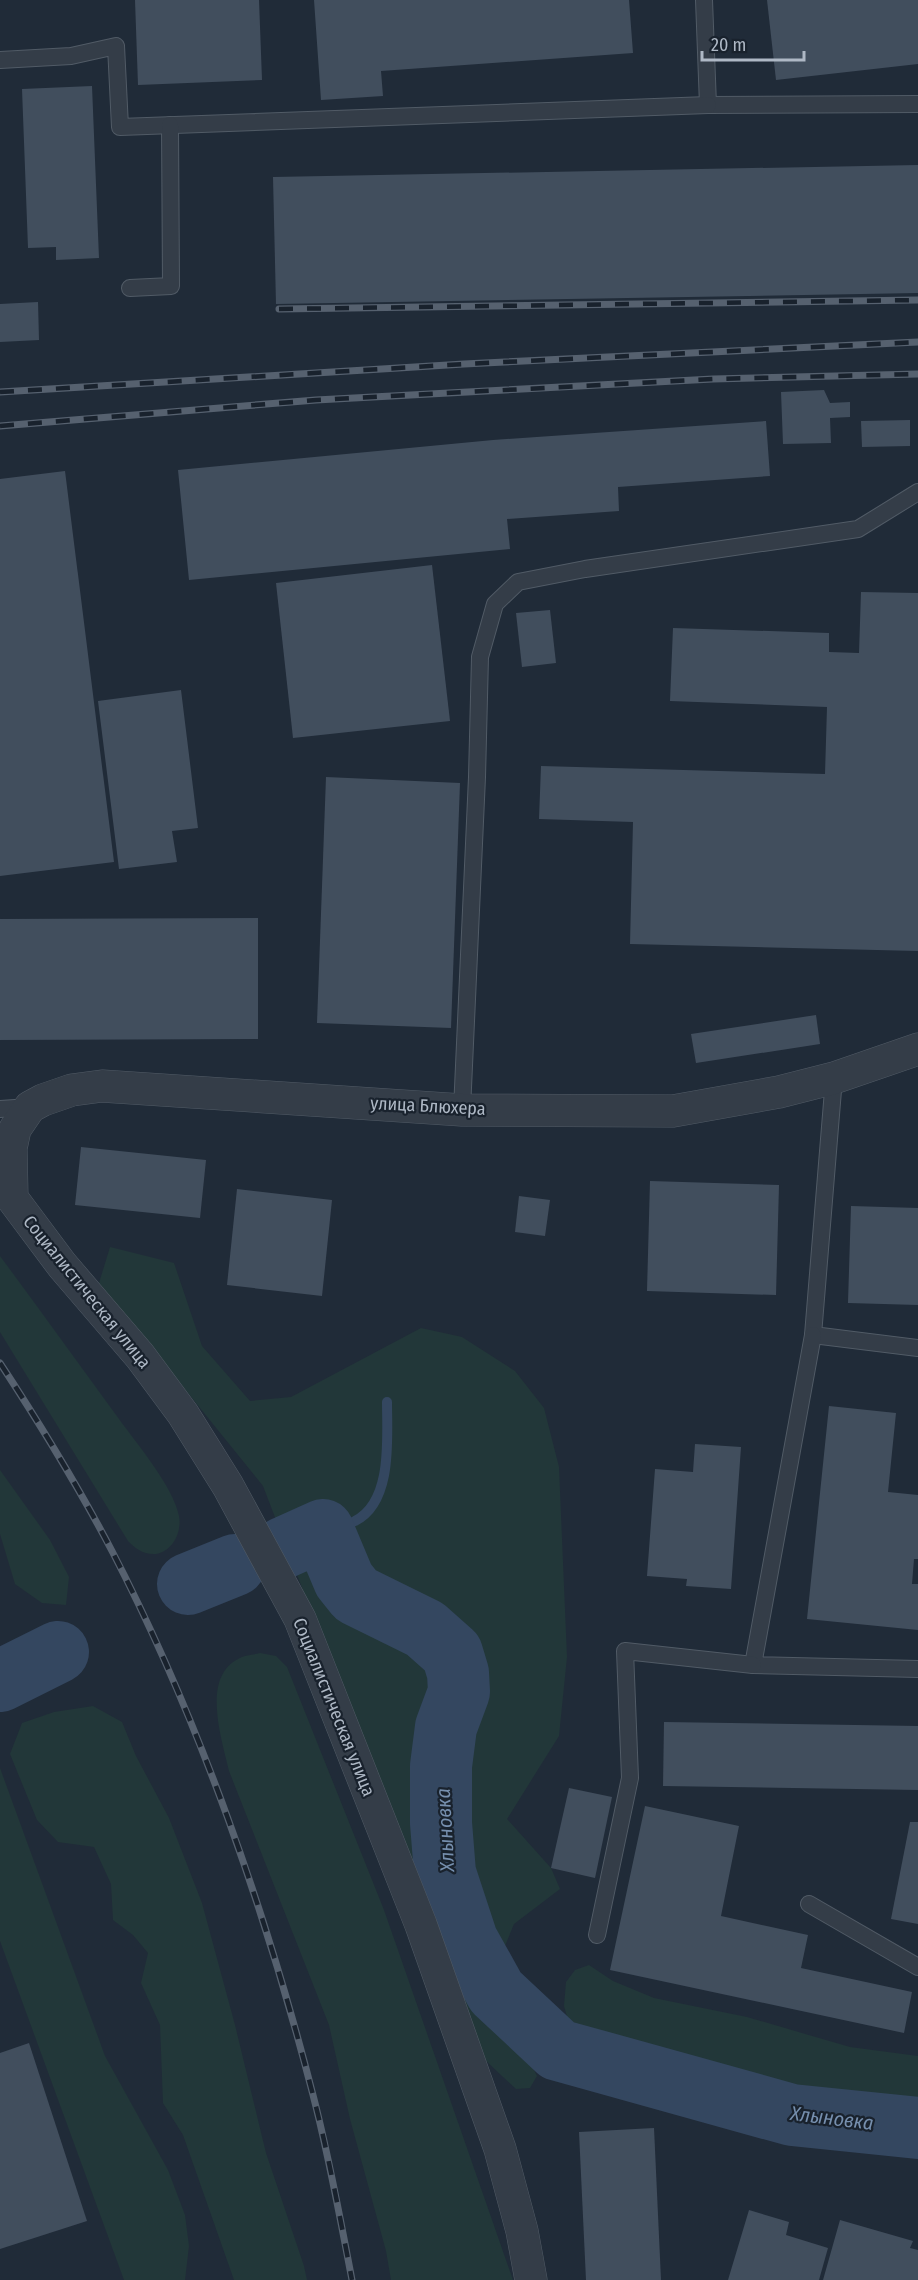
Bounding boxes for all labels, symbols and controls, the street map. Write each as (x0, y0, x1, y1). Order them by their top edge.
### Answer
scale bar (702, 24, 804, 62)
text: 20 m (711, 34, 746, 56)
street label: улица Блюхера (370, 1092, 486, 1120)
street label: Социалистическая улица (18, 1211, 156, 1373)
street label: Социалистическая улица (288, 1615, 380, 1800)
water label: Хлыновка (431, 1788, 459, 1873)
water label: Хлыновка (788, 2101, 875, 2135)

